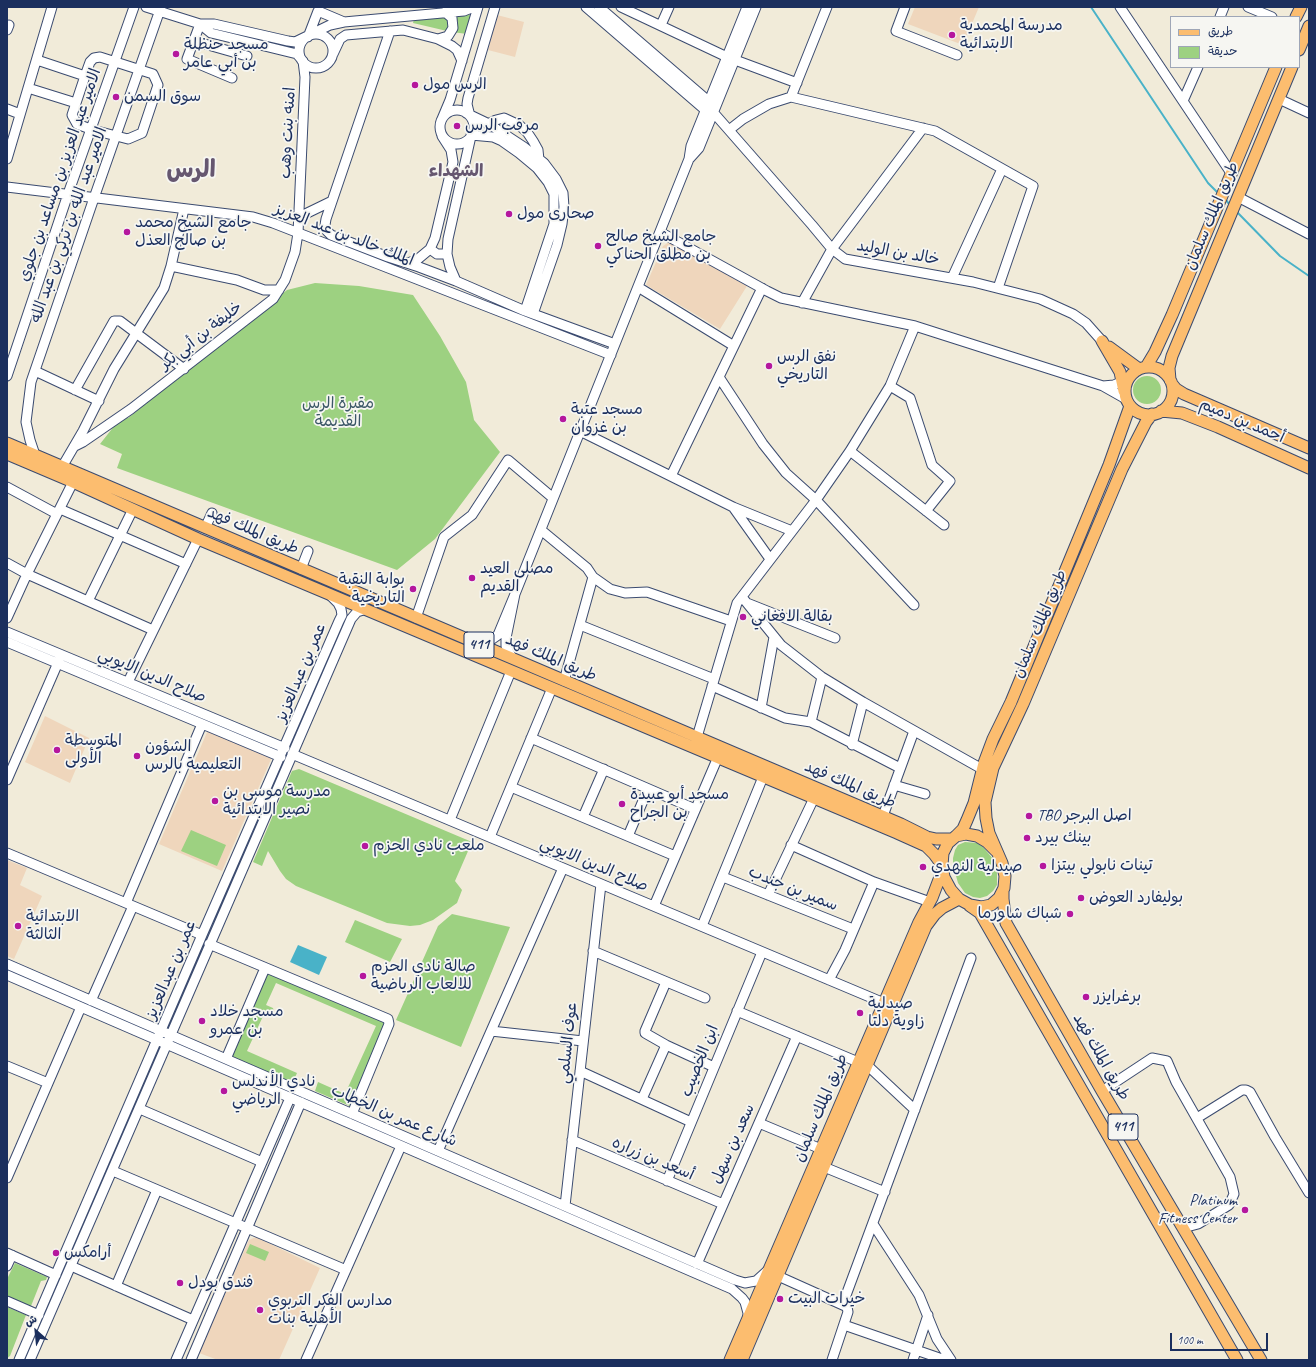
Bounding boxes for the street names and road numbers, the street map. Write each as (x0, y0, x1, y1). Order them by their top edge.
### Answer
street label: الامير عبد العزيز بن مساعد بن جلوي (14, 66, 106, 284)
street label: امنه بنت وهب (276, 87, 300, 179)
street label: الامير عبد الله بن تركي بن عبد الله (26, 125, 112, 325)
street label: طريق الملك سلمان (1181, 159, 1243, 273)
street label: الملك خالد بن عبد العزيز (271, 199, 417, 271)
street label: خالد بن الوليد (855, 236, 941, 270)
street label: خليفة بن أبي بكر (156, 298, 246, 374)
street label: أحمد بن دميم (1197, 394, 1287, 448)
street label: طريق الملك فهد (204, 503, 302, 559)
street label: طريق الملك سلمان (1009, 567, 1071, 681)
street label: عمر بن عبدالعزيز (272, 621, 330, 725)
street label: طريق الملك فهد (502, 630, 600, 686)
road number: 411 (464, 632, 494, 658)
street label: صلاح الدين الايوبي (95, 645, 209, 707)
street label: طريق الملك فهد (801, 757, 899, 813)
street label: صلاح الدين الايوبي (537, 834, 651, 896)
street label: سمير بن جندب (745, 862, 841, 916)
street label: عمر بن عبدالعزيز (142, 918, 200, 1022)
street label: عوف السلمي (554, 1001, 582, 1085)
street label: طريق الملك فهد (1068, 1010, 1134, 1104)
street label: ابن الخصيب (677, 1022, 723, 1100)
street label: طريق الملك سلمان (790, 1051, 852, 1165)
street label: شارع عمر بن الخطاب (328, 1081, 460, 1151)
street label: سعد بن سهل (707, 1101, 759, 1187)
road number: 411 (1108, 1114, 1138, 1140)
street label: أسعد بن زراره (609, 1133, 697, 1185)

